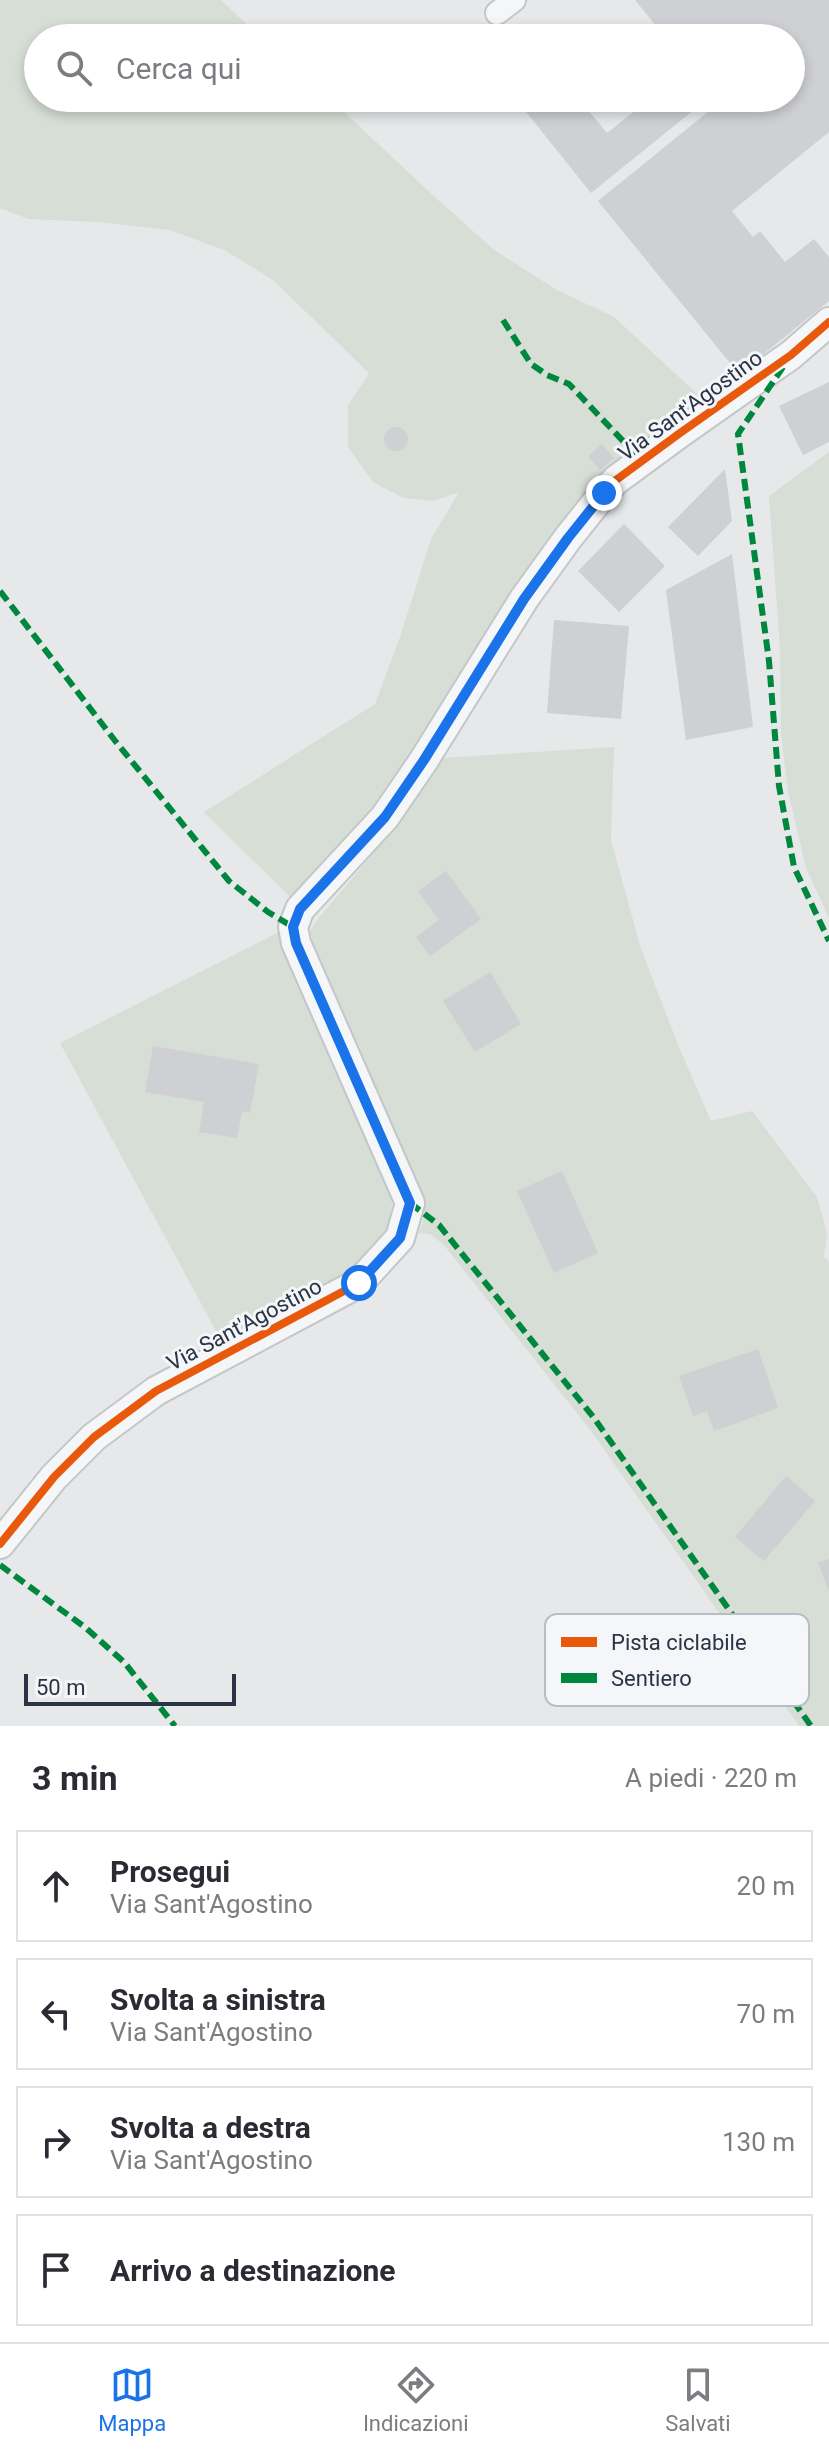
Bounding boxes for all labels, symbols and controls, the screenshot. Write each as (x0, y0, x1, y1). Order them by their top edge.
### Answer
search box (24, 24, 805, 112)
icon: search (52, 46, 96, 90)
text: Cerca qui (116, 51, 242, 86)
street label: Via Sant'Agostino (614, 345, 767, 466)
route end (586, 475, 622, 511)
route start (341, 1265, 377, 1301)
street label: Via Sant'Agostino (163, 1273, 326, 1376)
legend (545, 1614, 809, 1706)
text: Pista ciclabile (611, 1630, 747, 1655)
text: Sentiero (611, 1666, 692, 1691)
scale bar (24, 1670, 236, 1706)
text: 50 m (36, 1675, 85, 1700)
text: 3 min (32, 1758, 117, 1798)
text: A piedi · 220 m (625, 1763, 797, 1793)
text: Prosegui (110, 1854, 230, 1889)
icon: ahead (34, 1864, 78, 1908)
text: 20 m (737, 1871, 795, 1901)
text: Via Sant'Agostino (110, 1889, 313, 1919)
text: Svolta a sinistra (110, 1982, 326, 2017)
icon: left (34, 1992, 78, 2036)
text: 70 m (737, 1999, 795, 2029)
text: Via Sant'Agostino (110, 2017, 313, 2047)
text: Svolta a destra (110, 2110, 311, 2145)
icon: right (34, 2120, 78, 2164)
text: 130 m (722, 2127, 795, 2157)
text: Via Sant'Agostino (110, 2145, 313, 2175)
icon: arrive (34, 2248, 78, 2292)
text: Arrivo a destinazione (110, 2253, 396, 2288)
tab: Mappa (98, 2363, 166, 2436)
tab: Indicazioni (363, 2363, 469, 2436)
tab: Salvati (665, 2363, 731, 2436)

